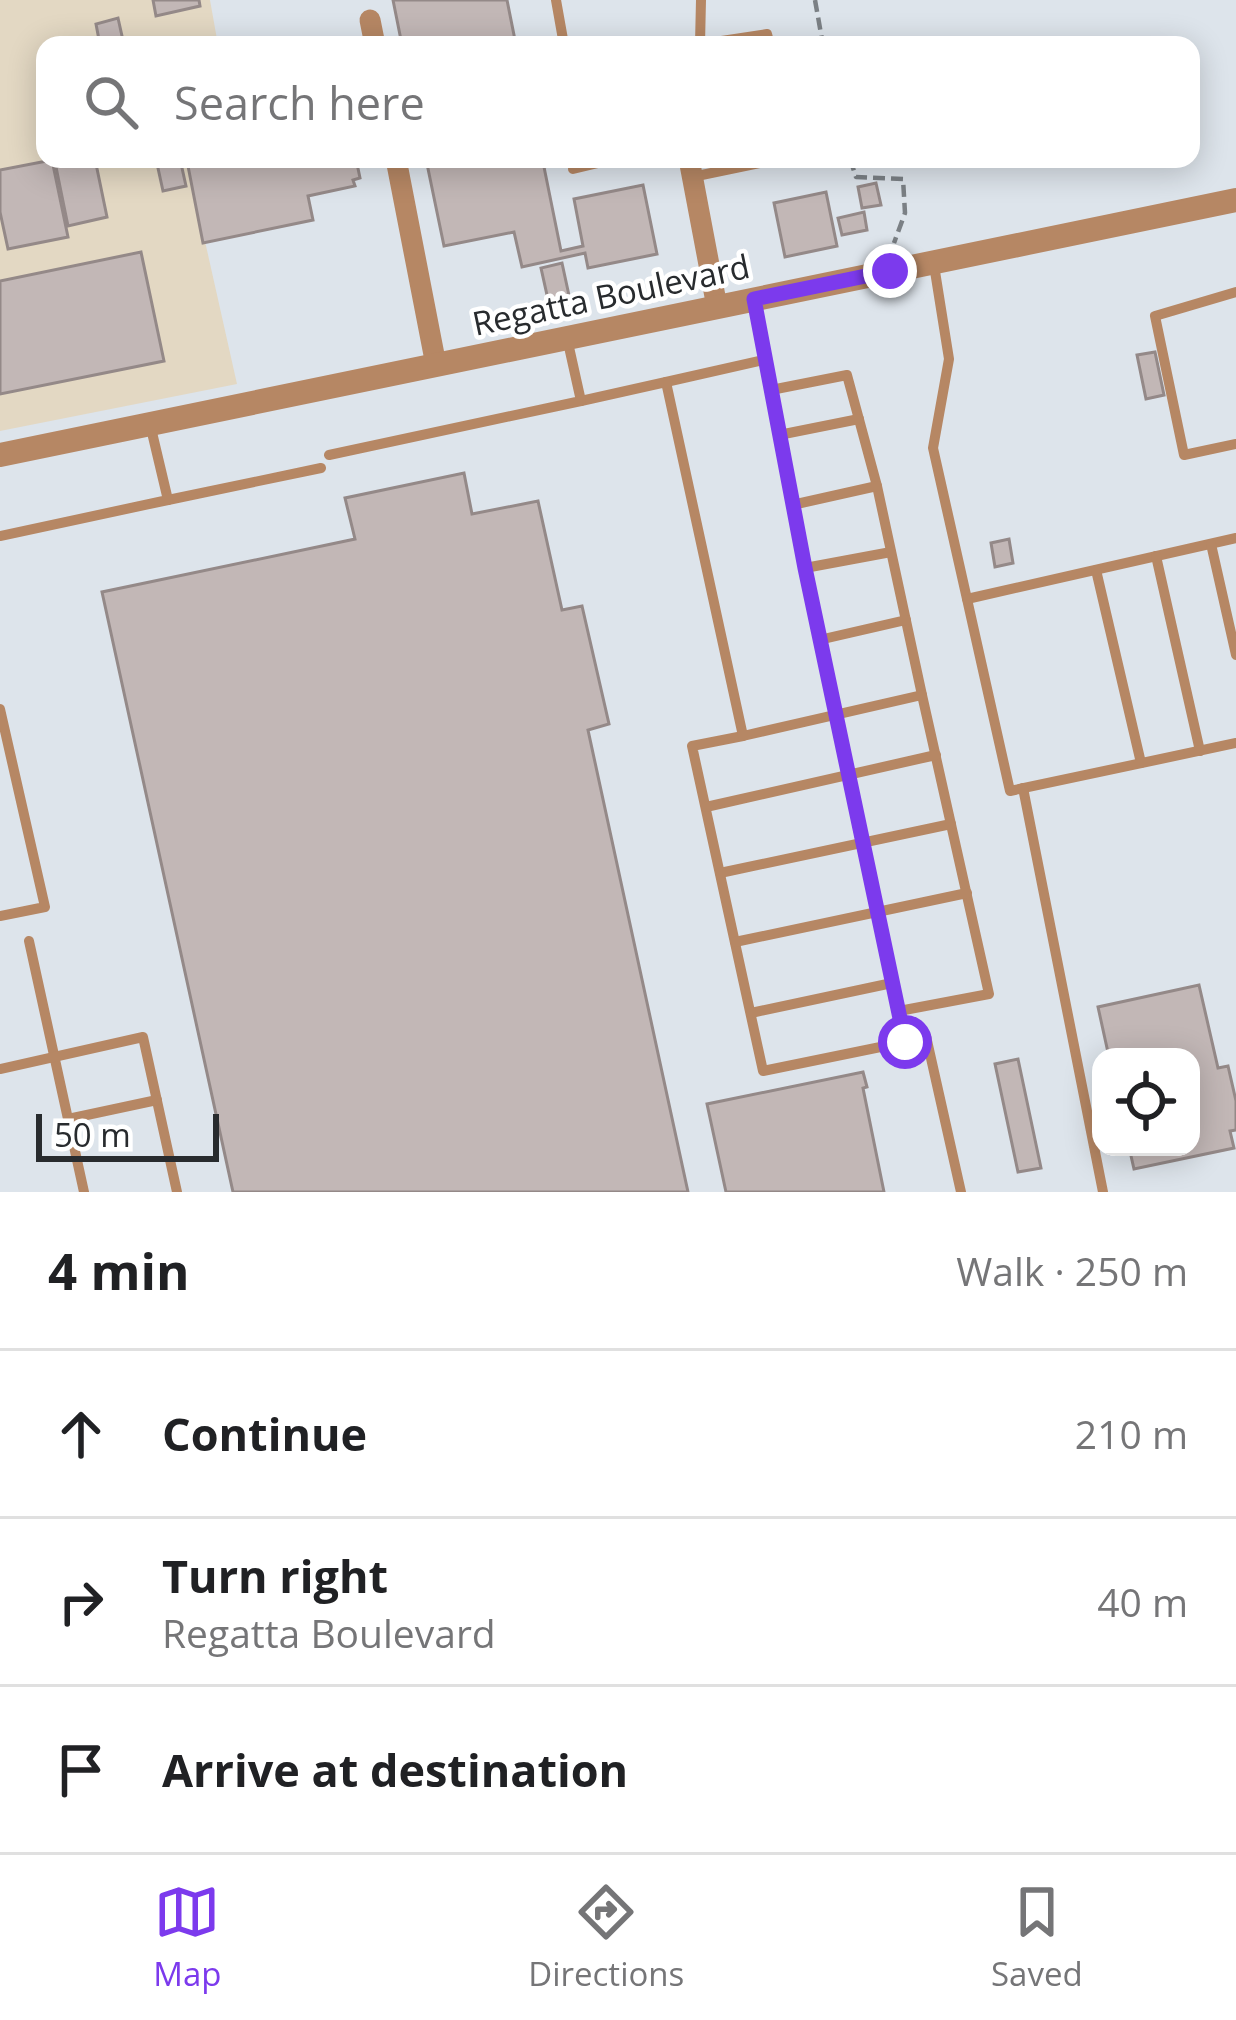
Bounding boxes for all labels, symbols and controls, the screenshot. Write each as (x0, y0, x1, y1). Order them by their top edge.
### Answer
search box (36, 36, 1200, 168)
icon: search (78, 69, 144, 135)
text: Search here (174, 72, 425, 133)
street label: Regatta Boulevard (468, 243, 754, 346)
route end (863, 244, 917, 298)
route start (878, 1015, 932, 1069)
map controls (1092, 1048, 1200, 1156)
button: locate (1092, 1048, 1200, 1156)
scale bar (36, 1108, 219, 1161)
text: 50 m (54, 1112, 131, 1157)
text: 4 min (48, 1235, 190, 1305)
text: Walk · 250 m (956, 1244, 1188, 1297)
icon: ahead (48, 1401, 114, 1467)
text: Continue (162, 1403, 367, 1464)
text: 210 m (1075, 1407, 1188, 1460)
text: Turn right (162, 1545, 388, 1606)
icon: right (48, 1569, 114, 1635)
text: 40 m (1097, 1575, 1188, 1628)
text: Regatta Boulevard (162, 1606, 496, 1659)
icon: arrive (48, 1737, 114, 1803)
text: Arrive at destination (162, 1739, 628, 1800)
tab: Map (153, 1879, 222, 1996)
tab: Directions (528, 1879, 684, 1996)
tab: Saved (991, 1879, 1083, 1996)

